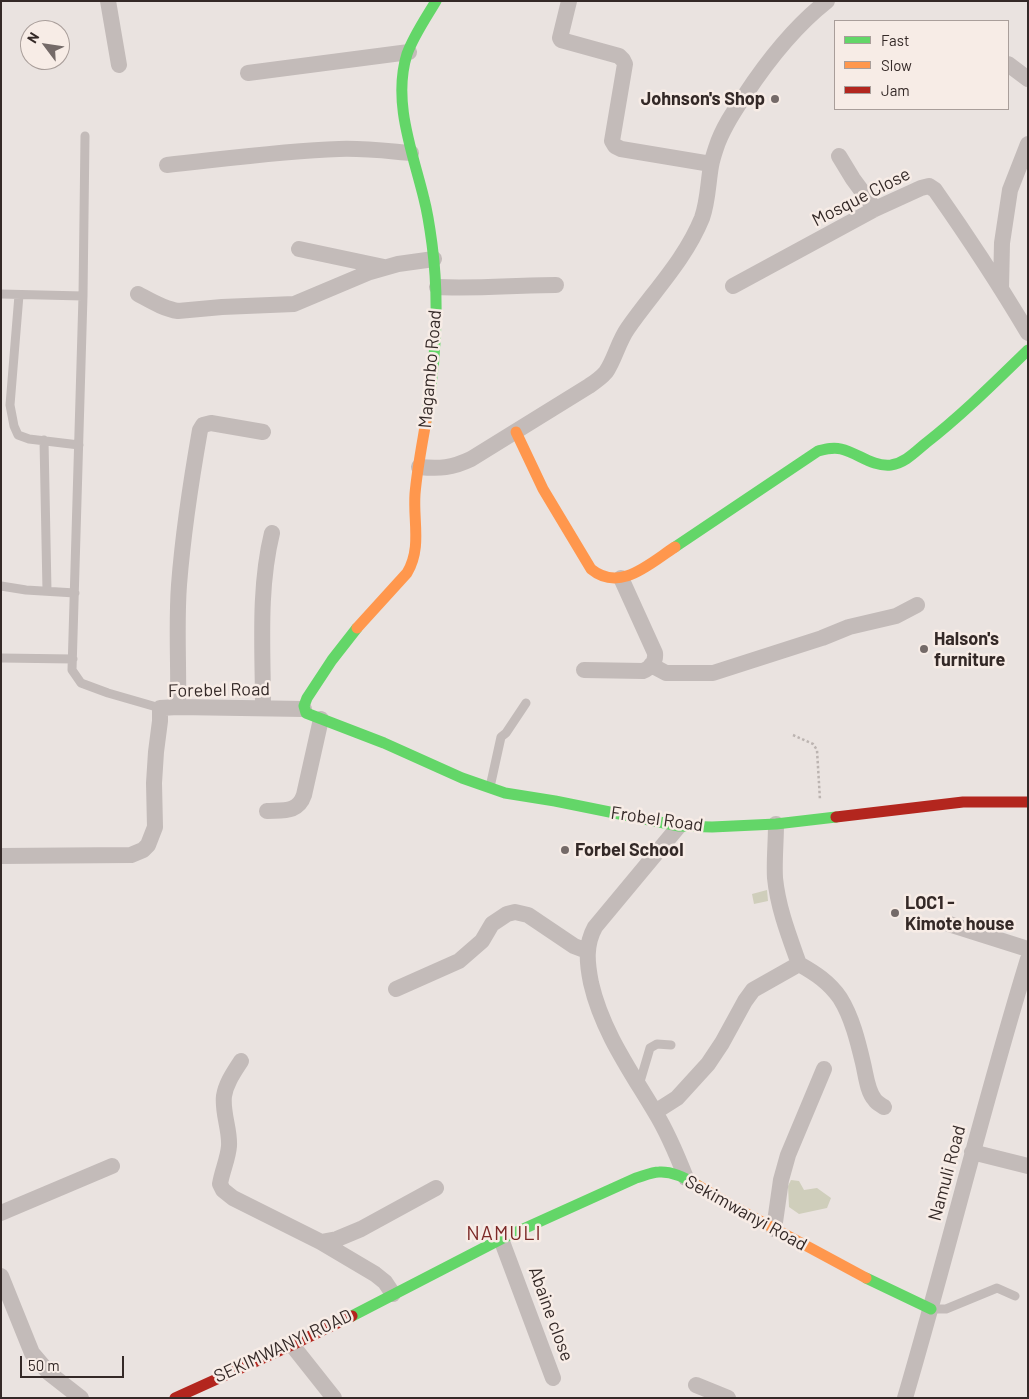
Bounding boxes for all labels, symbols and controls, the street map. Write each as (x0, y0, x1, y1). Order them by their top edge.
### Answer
north arrow (20, 20, 70, 70)
legend (834, 20, 1009, 110)
text: N (23, 29, 42, 46)
text: Fast (881, 31, 909, 49)
text: Slow (881, 56, 912, 74)
text: Jam (881, 81, 910, 99)
place label: Johnson's Shop (641, 88, 765, 110)
marker: Johnson's Shop (769, 93, 781, 105)
street label: Mosque Close (808, 163, 914, 231)
street label: Magambo Road (414, 309, 446, 429)
place label: Halson's furniture (934, 628, 1005, 670)
marker: Halson's furniture (918, 643, 930, 655)
street label: Forebel Road (168, 678, 270, 702)
street label: Frobel Road (609, 802, 705, 836)
place label: Forbel School (575, 839, 684, 861)
marker: Forbel School (559, 844, 571, 856)
place label: LOC1 - Kimote house (905, 892, 1014, 934)
marker: LOC1 - Kimote house (889, 907, 901, 919)
street label: Namuli Road (924, 1123, 970, 1223)
street label: Sekimwanyi Road (681, 1171, 811, 1255)
district label: NAMULI (466, 1221, 542, 1245)
street label: Abaine close (524, 1264, 578, 1364)
street label: SEKIMWANYI ROAD (211, 1305, 355, 1387)
scale bar (22, 1346, 126, 1378)
text: 50 m (28, 1356, 60, 1374)

